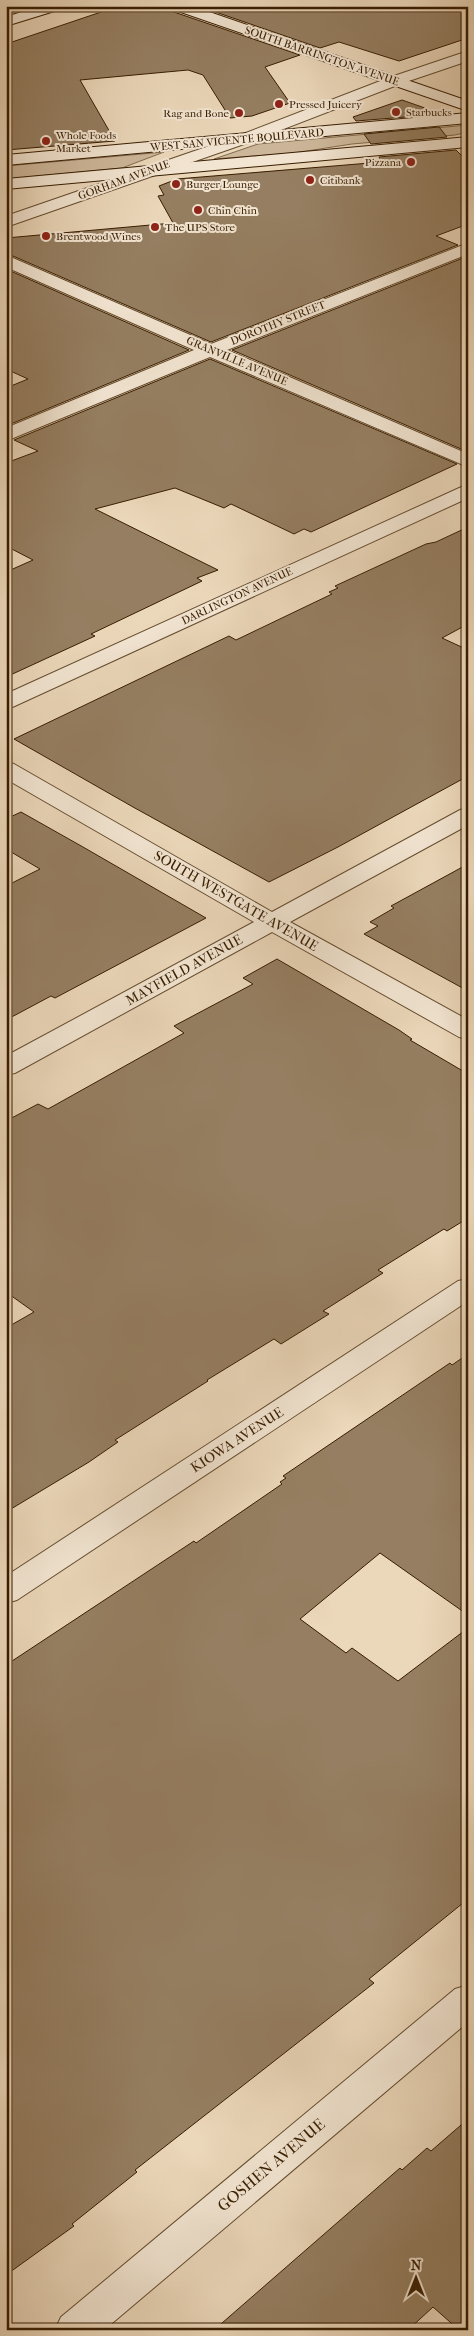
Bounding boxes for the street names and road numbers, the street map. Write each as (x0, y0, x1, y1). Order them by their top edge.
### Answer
street label: SOUTH BARRINGTON AVENUE (243, 23, 401, 89)
street label: WEST SAN VICENTE BOULEVARD (149, 126, 324, 154)
street label: GORHAM AVENUE (76, 157, 172, 203)
street label: DOROTHY STREET (229, 298, 328, 348)
street label: GRANVILLE AVENUE (184, 334, 290, 388)
street label: DARLINGTON AVENUE (180, 564, 295, 627)
street label: SOUTH WESTGATE AVENUE (151, 847, 322, 955)
street label: MAYFIELD AVENUE (123, 931, 246, 1009)
street label: KIOWA AVENUE (187, 1403, 287, 1476)
street label: GOSHEN AVENUE (213, 2114, 329, 2215)

